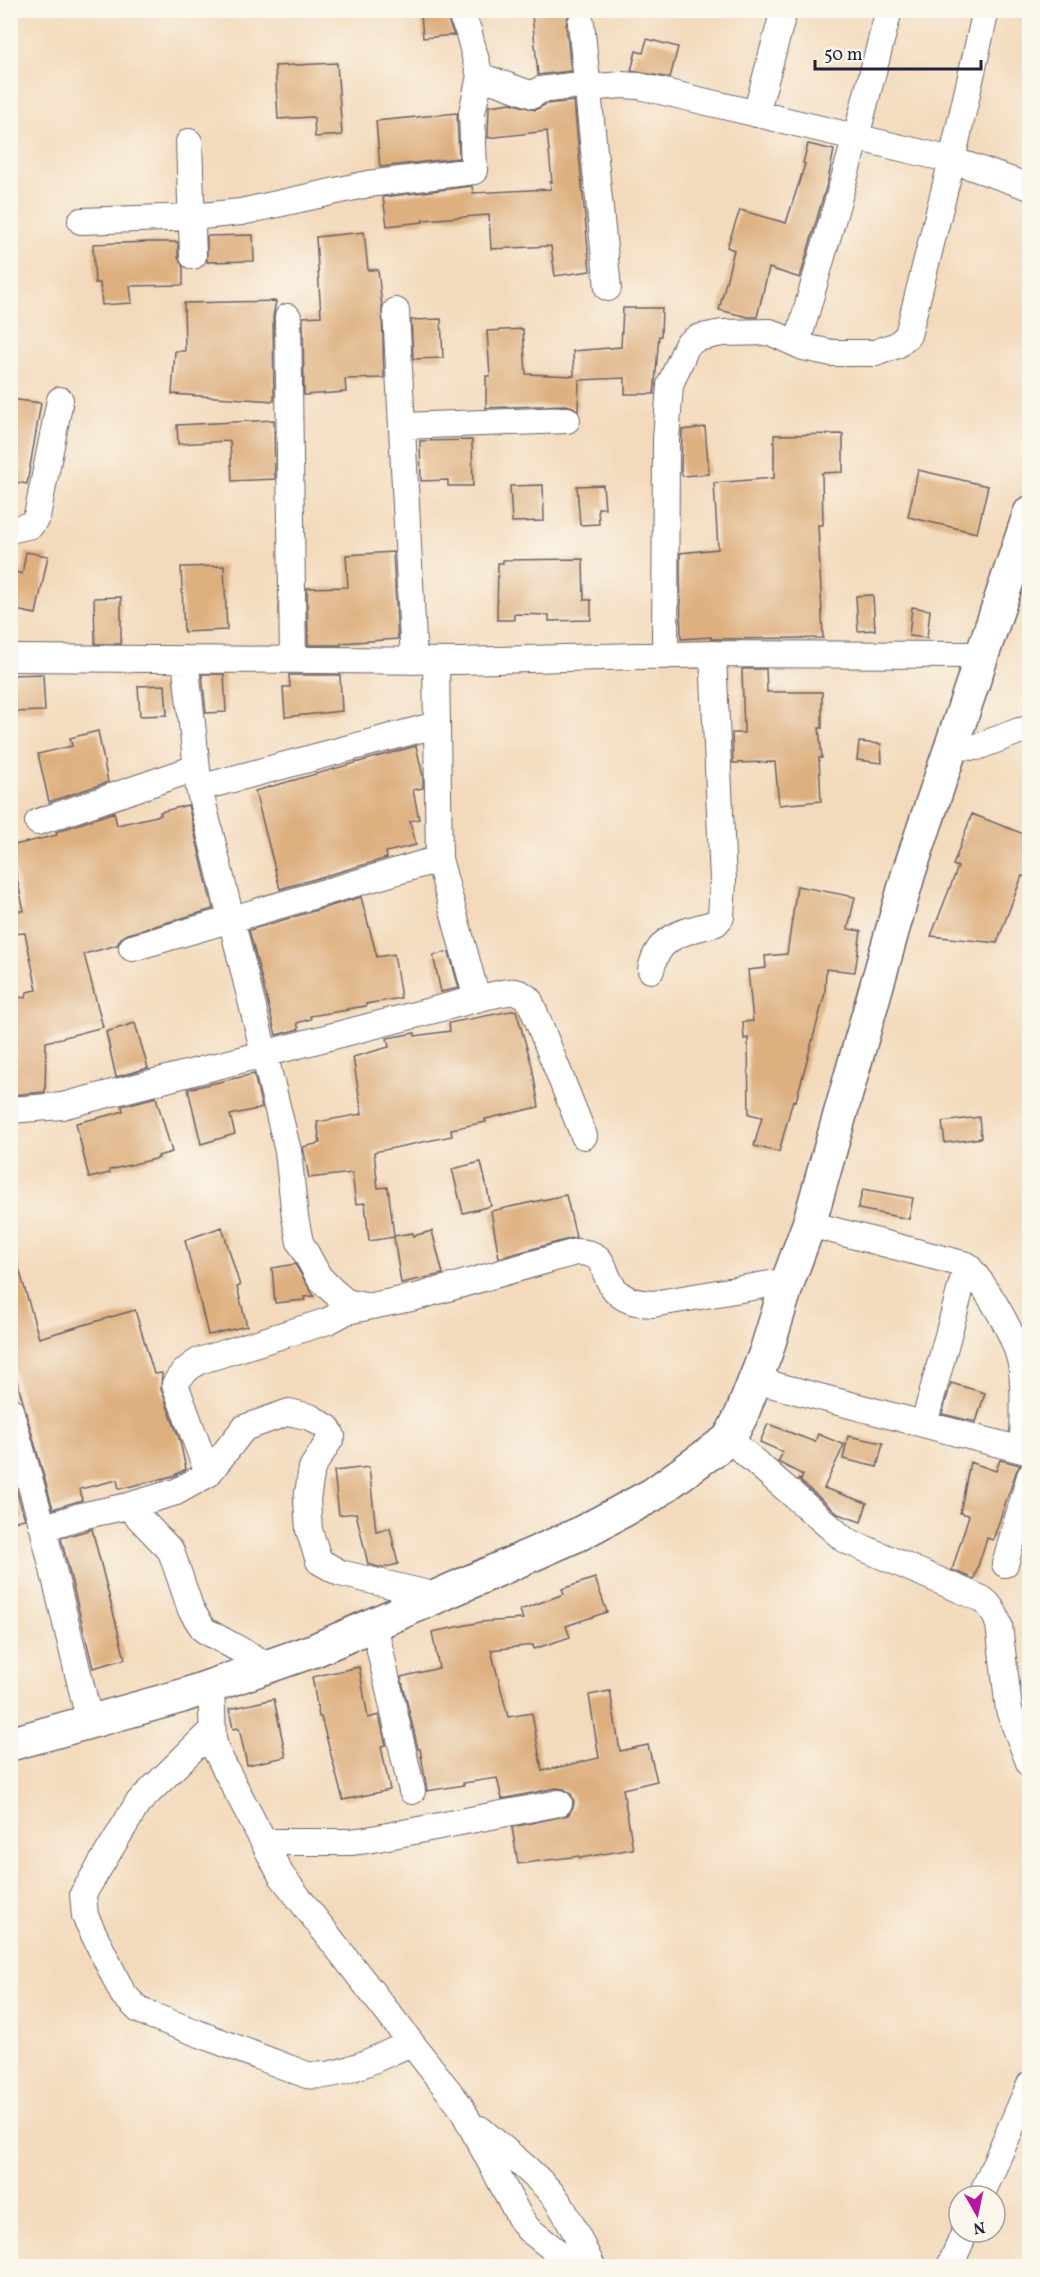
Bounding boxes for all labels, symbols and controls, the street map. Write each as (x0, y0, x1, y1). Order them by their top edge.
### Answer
scale bar (815, 33, 982, 71)
text: 50 m (824, 43, 863, 68)
north arrow (947, 2184, 1007, 2244)
text: N (971, 2215, 986, 2239)

